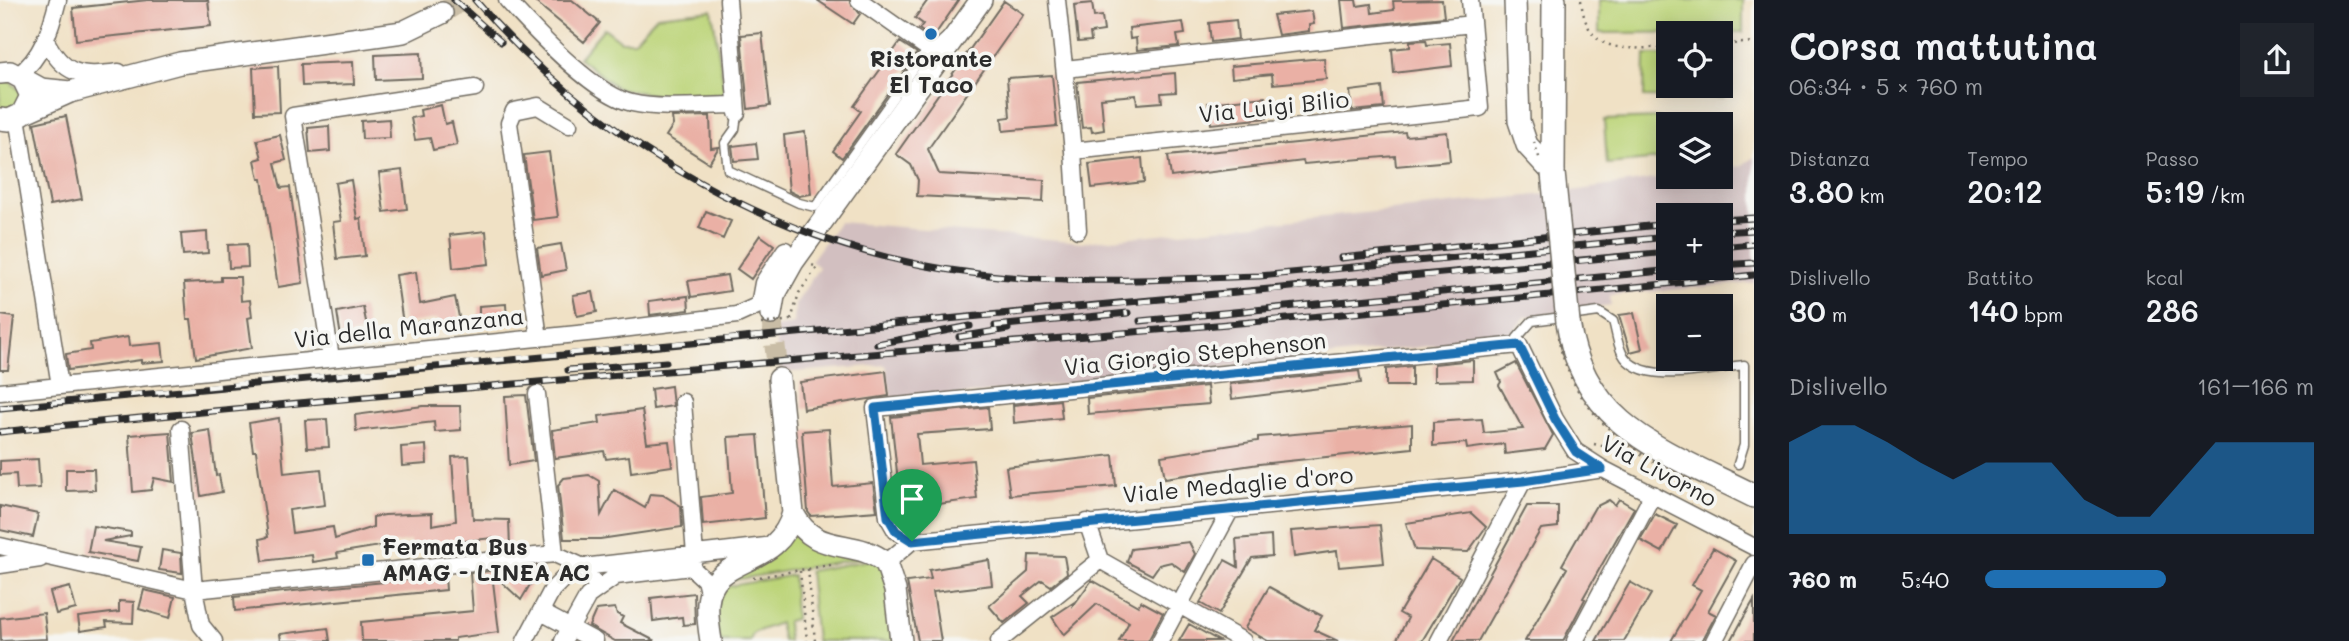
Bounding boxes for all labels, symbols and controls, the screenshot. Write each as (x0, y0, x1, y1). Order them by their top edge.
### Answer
text: Corsa mattutina (1789, 20, 2098, 70)
map controls (1656, 21, 1733, 371)
button: locate (1656, 21, 1733, 98)
button: share (2240, 23, 2314, 97)
marker: Ristorante El Taco (923, 26, 939, 42)
place label: Ristorante El Taco (870, 43, 992, 99)
text: 06:34 · 5 × 760 m (1789, 71, 1983, 101)
street label: Via Luigi Bilio (1197, 83, 1350, 129)
button: layers (1656, 112, 1733, 189)
text: Distanza (1789, 146, 1870, 171)
text: Tempo (1967, 146, 2028, 171)
text: Passo (2146, 146, 2199, 171)
text: 3.80 (1789, 171, 1853, 211)
text: 20:12 (1967, 171, 2043, 211)
text: 5:19 (2146, 171, 2204, 211)
text: km (1853, 183, 1885, 208)
text: /km (2204, 183, 2245, 208)
button: + (1656, 203, 1733, 280)
text: Dislivello (1789, 265, 1870, 290)
text: Battito (1967, 265, 2033, 290)
text: kcal (2146, 265, 2184, 290)
text: 30 (1789, 290, 1826, 330)
text: 140 (1967, 290, 2018, 330)
text: 286 (2146, 290, 2199, 330)
button: − (1656, 294, 1733, 371)
street label: Via della Maranzana (292, 300, 525, 354)
text: m (1826, 302, 1847, 327)
text: bpm (2018, 302, 2063, 327)
street label: Via Giorgio Stephenson (1062, 324, 1327, 382)
text: Dislivello (1789, 371, 1887, 401)
text: 161–166 m (2197, 371, 2314, 401)
street label: Via Livorno (1597, 427, 1722, 513)
street label: Viale Medaglie d'oro (1121, 459, 1354, 509)
pin (882, 469, 942, 541)
icon: arrive (893, 480, 931, 518)
place label: Fermata Bus AMAG - LINEA AC (382, 531, 590, 587)
marker: Fermata Bus AMAG - LINEA AC (360, 552, 376, 568)
text: 760 m (1789, 564, 1857, 594)
text: 5:40 (1901, 564, 1949, 594)

